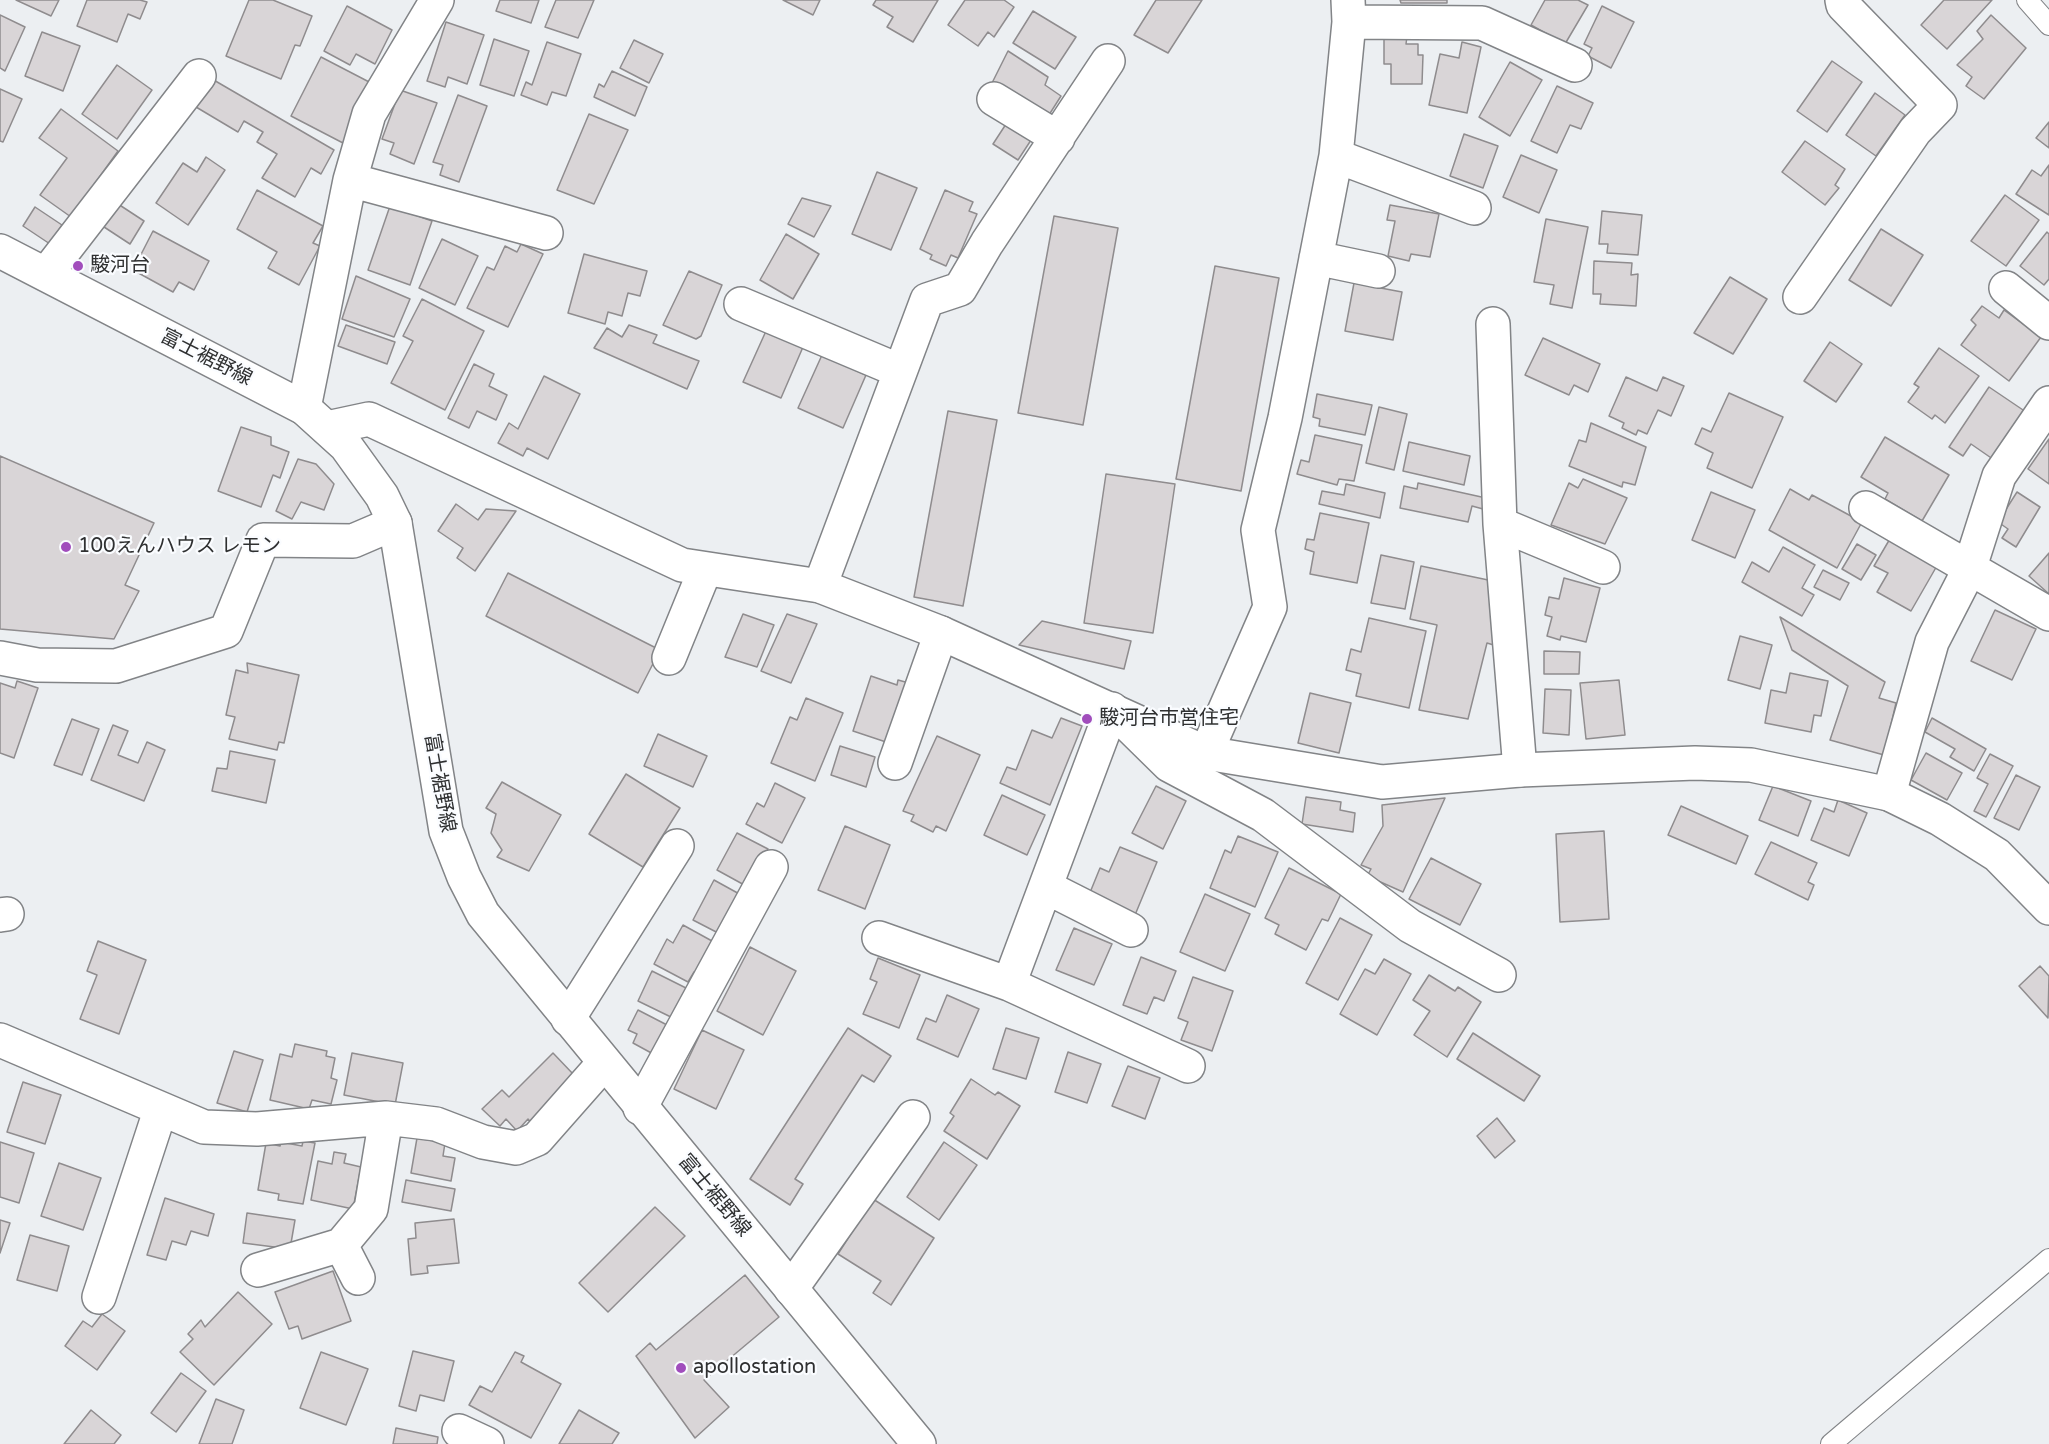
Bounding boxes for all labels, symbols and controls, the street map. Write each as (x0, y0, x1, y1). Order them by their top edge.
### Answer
place label: 駿河台 (90, 254, 150, 278)
marker: 駿河台 (71, 259, 85, 273)
street label: 富士裾野線 (156, 325, 256, 391)
place label: 100えんハウス レモン (78, 535, 281, 559)
marker: 100えんハウス レモン (59, 540, 73, 554)
place label: 駿河台市営住宅 (1099, 707, 1239, 731)
marker: 駿河台市営住宅 (1080, 712, 1094, 726)
street label: 富士裾野線 (418, 732, 460, 834)
street label: 富士裾野線 (673, 1150, 755, 1242)
place label: apollostation (693, 1356, 816, 1380)
marker: apollostation (674, 1361, 688, 1375)

